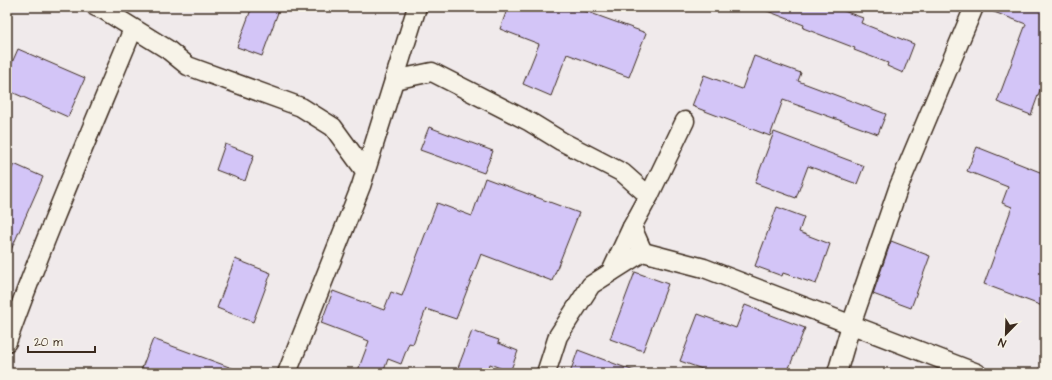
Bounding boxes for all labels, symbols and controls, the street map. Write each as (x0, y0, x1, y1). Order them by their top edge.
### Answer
north arrow (986, 314, 1026, 354)
scale bar (28, 328, 95, 354)
text: 20 m (34, 334, 63, 351)
text: N (996, 334, 1008, 351)

